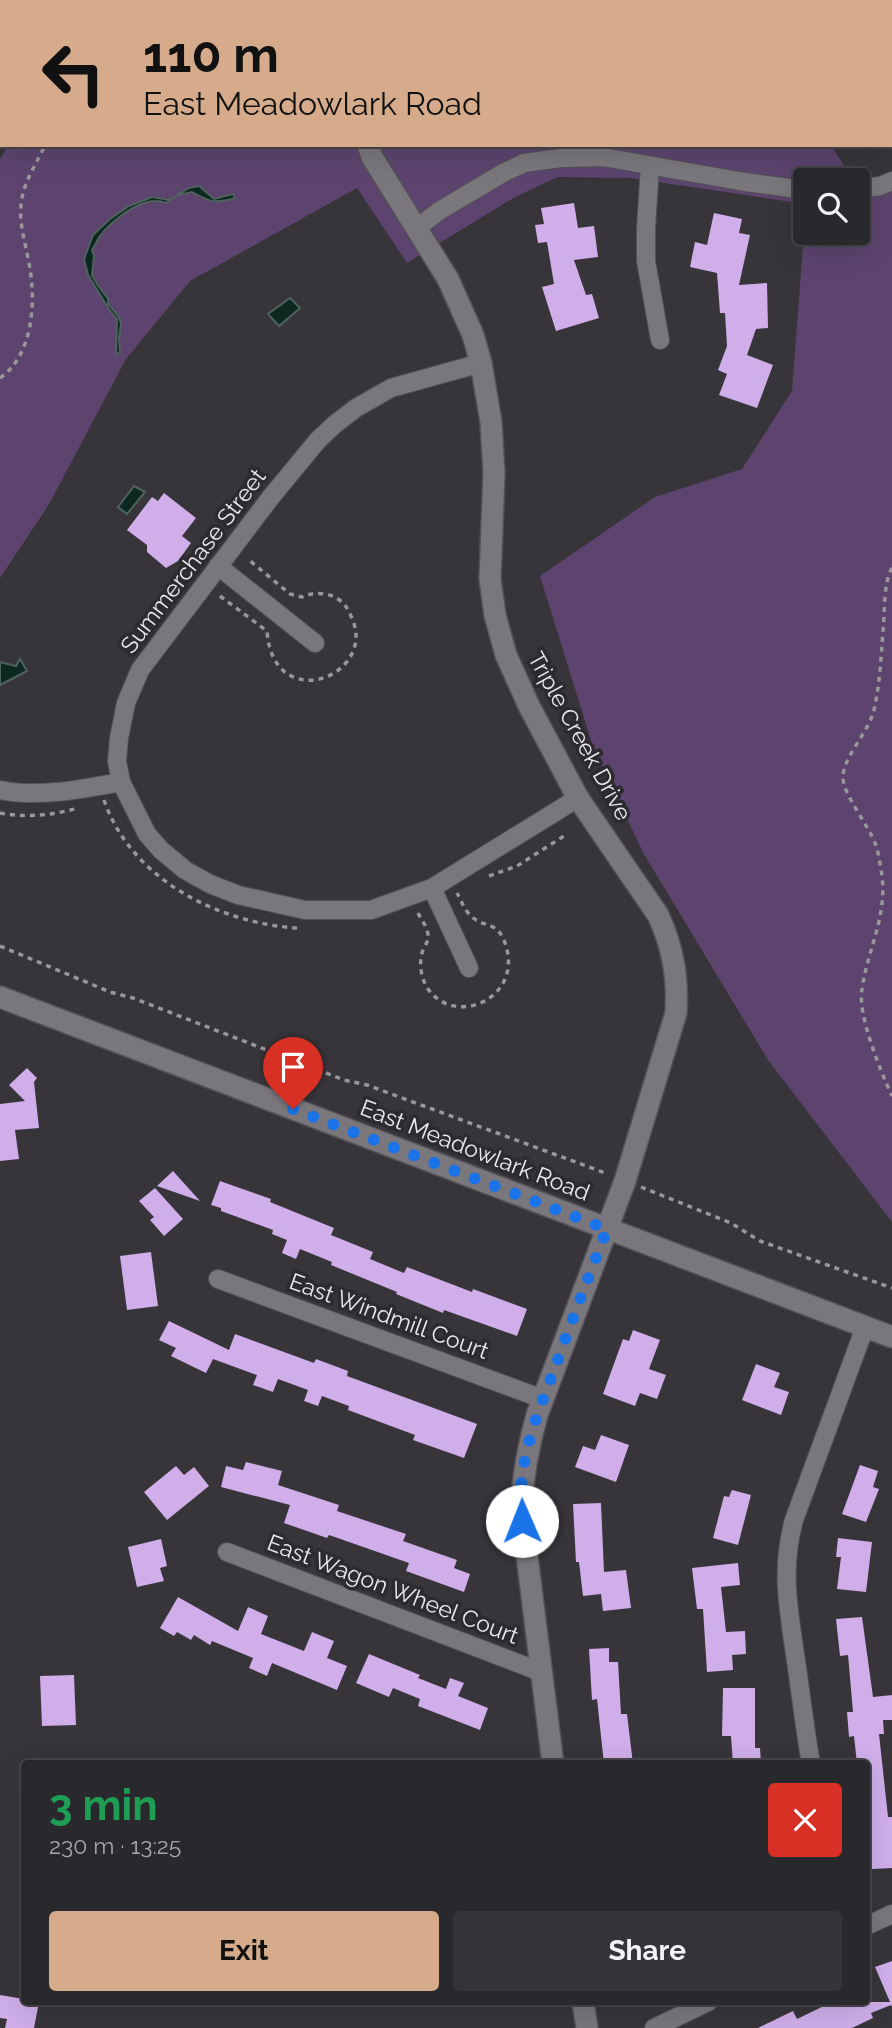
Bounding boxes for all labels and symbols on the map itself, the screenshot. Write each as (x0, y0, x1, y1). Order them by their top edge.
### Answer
street label: Summerchase Street (114, 463, 271, 658)
street label: Triple Creek Drive (523, 647, 638, 825)
pin (263, 1037, 323, 1109)
street label: East Meadowlark Road (357, 1093, 594, 1206)
street label: East Windmill Court (286, 1267, 493, 1364)
position arrow (485, 1484, 559, 1558)
street label: East Wagon Wheel Court (264, 1528, 523, 1649)

